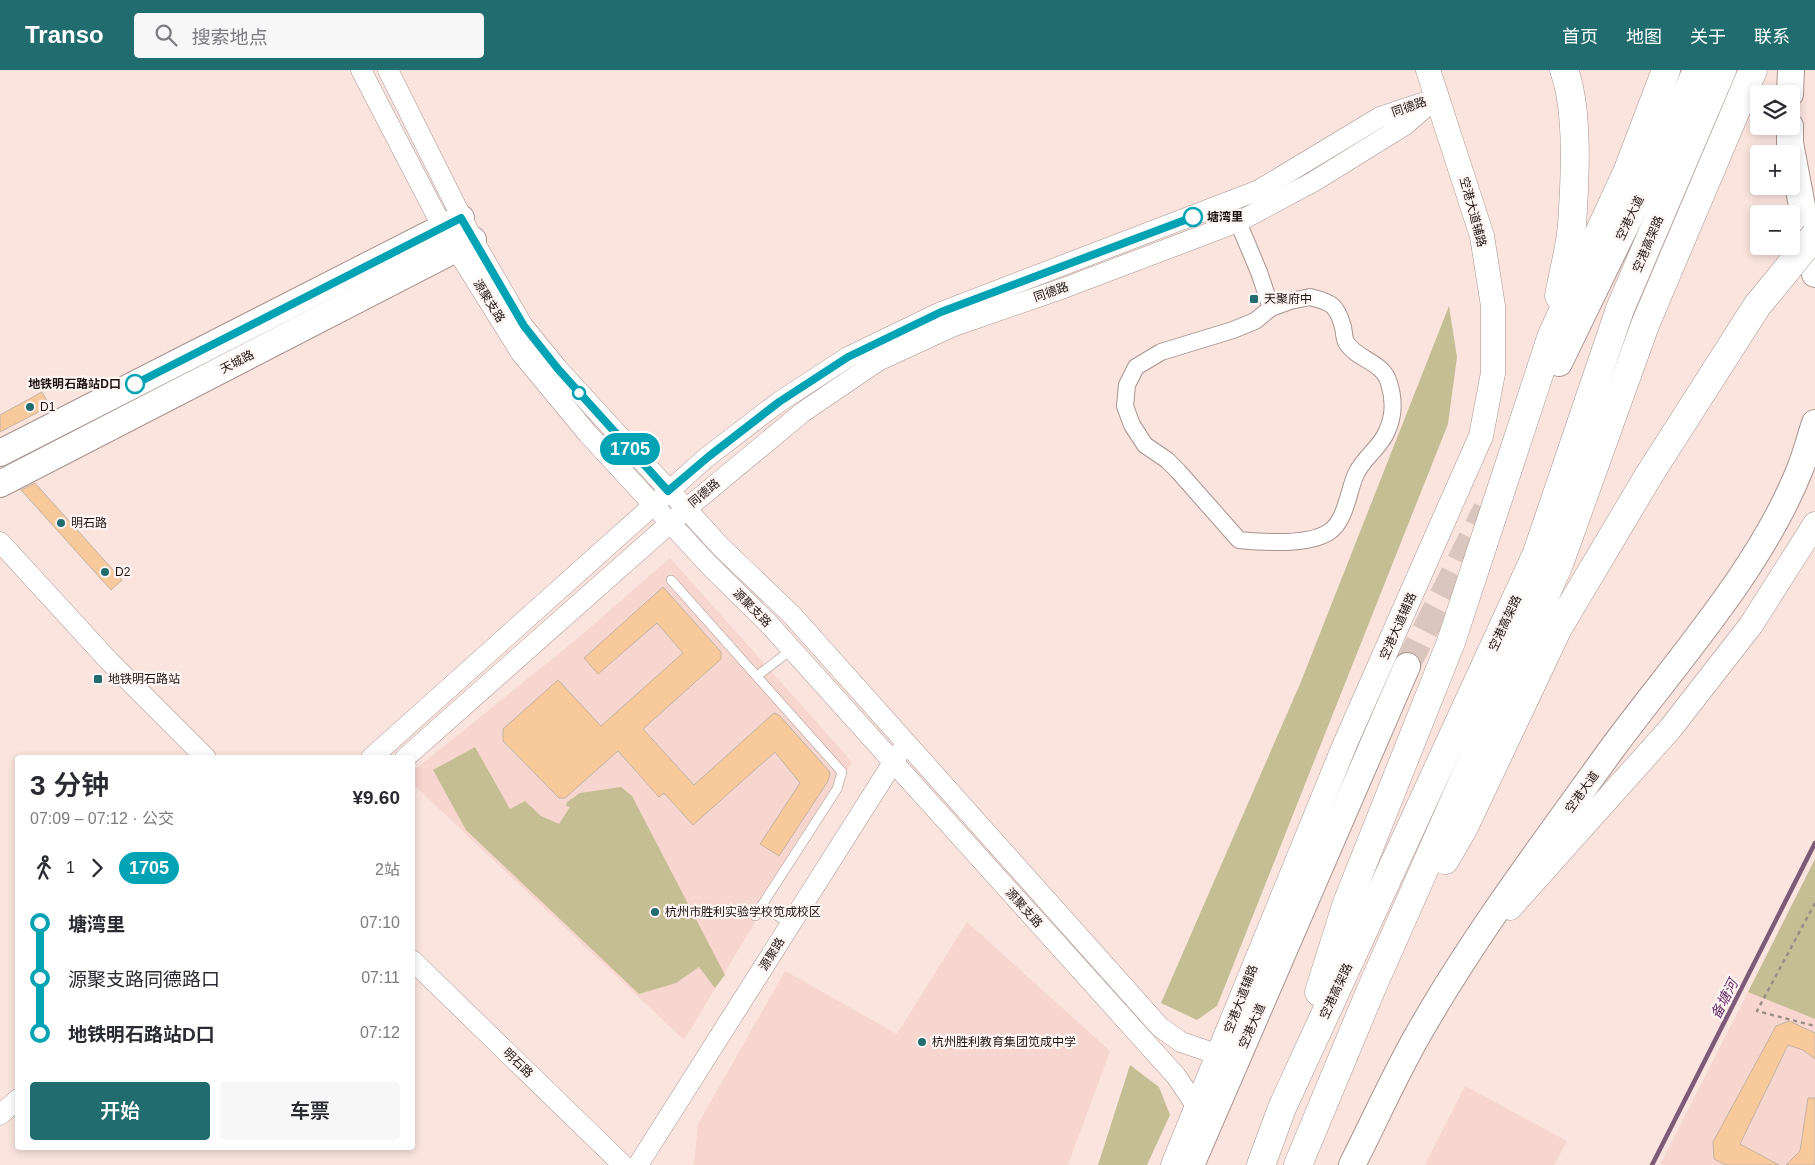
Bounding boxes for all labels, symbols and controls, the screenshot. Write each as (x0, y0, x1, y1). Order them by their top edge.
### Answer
search box (134, 13, 484, 58)
text: Transo (25, 21, 104, 48)
icon: search (152, 21, 180, 49)
text: 搜索地点 (192, 27, 268, 48)
text: 首页 (1562, 27, 1598, 47)
text: 地图 (1626, 27, 1662, 47)
text: 关于 (1690, 27, 1726, 47)
text: 联系 (1754, 27, 1790, 47)
map controls (1750, 85, 1800, 255)
button: layers (1750, 85, 1800, 135)
street label: 同德路 (1390, 95, 1428, 119)
button: + (1750, 145, 1800, 195)
street label: 空港大道辅路 (1457, 175, 1489, 249)
street label: 空港大道 (1613, 193, 1647, 243)
button: − (1750, 205, 1800, 255)
marker: 塘湾里 (1183, 207, 1203, 227)
place label: 塘湾里 (1207, 210, 1243, 224)
street label: 空港高架路 (1630, 214, 1666, 274)
street label: 源聚支路 (470, 277, 508, 325)
street label: 同德路 (1032, 280, 1070, 304)
place label: 天聚府中 (1264, 292, 1312, 306)
marker: 天聚府中 (1248, 293, 1260, 305)
street label: 天城路 (218, 348, 256, 376)
marker: 地铁明石路站D口 (125, 374, 145, 394)
place label: 地铁明石路站D口 (28, 377, 121, 391)
unlabelled marker (572, 386, 586, 400)
place label: D1 (40, 400, 56, 414)
marker: D1 (24, 401, 36, 413)
line badge: 1705 (595, 433, 665, 465)
text: 1705 (610, 439, 650, 459)
street label: 同德路 (686, 476, 722, 510)
place label: 明石路 (71, 516, 107, 530)
marker: 明石路 (55, 517, 67, 529)
place label: D2 (115, 565, 131, 579)
marker: D2 (99, 566, 111, 578)
street label: 源聚支路 (730, 586, 774, 630)
street label: 空港大道辅路 (1377, 590, 1419, 662)
street label: 空港高架路 (1486, 593, 1524, 653)
place label: 地铁明石路站 (108, 672, 180, 686)
marker: 地铁明石路站 (92, 673, 104, 685)
street label: 空港大道 (1562, 768, 1602, 816)
text: 3 分钟 (30, 770, 109, 801)
text: ¥9.60 (352, 787, 400, 808)
text: 07:09 – 07:12 · 公交 (30, 810, 174, 827)
icon: walk (30, 854, 58, 882)
icon: forward (83, 854, 111, 882)
text: 1705 (129, 858, 169, 878)
text: 1 (66, 859, 75, 876)
text: 2站 (375, 861, 400, 878)
street label: 源聚支路 (1003, 885, 1045, 931)
place label: 杭州市胜利实验学校笕成校区 (665, 905, 821, 919)
marker: 杭州市胜利实验学校笕成校区 (649, 906, 661, 918)
text: 塘湾里 (68, 914, 125, 935)
text: 07:10 (360, 914, 400, 931)
street label: 源聚路 (757, 935, 787, 973)
street label: 空港高架路 (1317, 961, 1355, 1021)
street label: 空港大道辅路 (1221, 963, 1261, 1035)
text: 源聚支路同德路口 (68, 969, 220, 990)
text: 07:11 (361, 969, 400, 986)
water label: 备塘河 (1707, 974, 1742, 1021)
street label: 空港大道 (1236, 1001, 1268, 1051)
text: 地铁明石路站D口 (68, 1024, 215, 1045)
text: 07:12 (360, 1024, 400, 1041)
place label: 杭州胜利教育集团笕成中学 (932, 1035, 1076, 1049)
marker: 杭州胜利教育集团笕成中学 (916, 1036, 928, 1048)
street label: 明石路 (500, 1045, 536, 1081)
button: 开始 (30, 1082, 210, 1140)
button: 车票 (220, 1082, 400, 1140)

